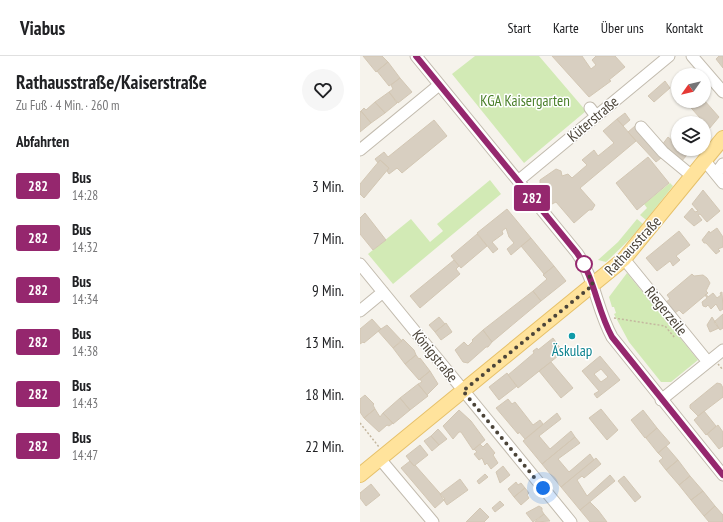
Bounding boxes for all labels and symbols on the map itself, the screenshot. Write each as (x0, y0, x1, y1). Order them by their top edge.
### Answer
north arrow (671, 68, 711, 108)
park label: KGA Kaisergarten (480, 91, 570, 110)
street label: Küterstraße (563, 92, 622, 146)
line badge: 282 (509, 185, 555, 211)
street label: Rathausstraße (600, 212, 665, 279)
unlabelled marker (575, 255, 593, 273)
street label: Riegerzeile (641, 282, 692, 339)
street label: Königstraße (408, 325, 462, 386)
marker: Äskulap (567, 331, 577, 341)
place label: Äskulap (552, 341, 592, 360)
your location (533, 478, 553, 498)

